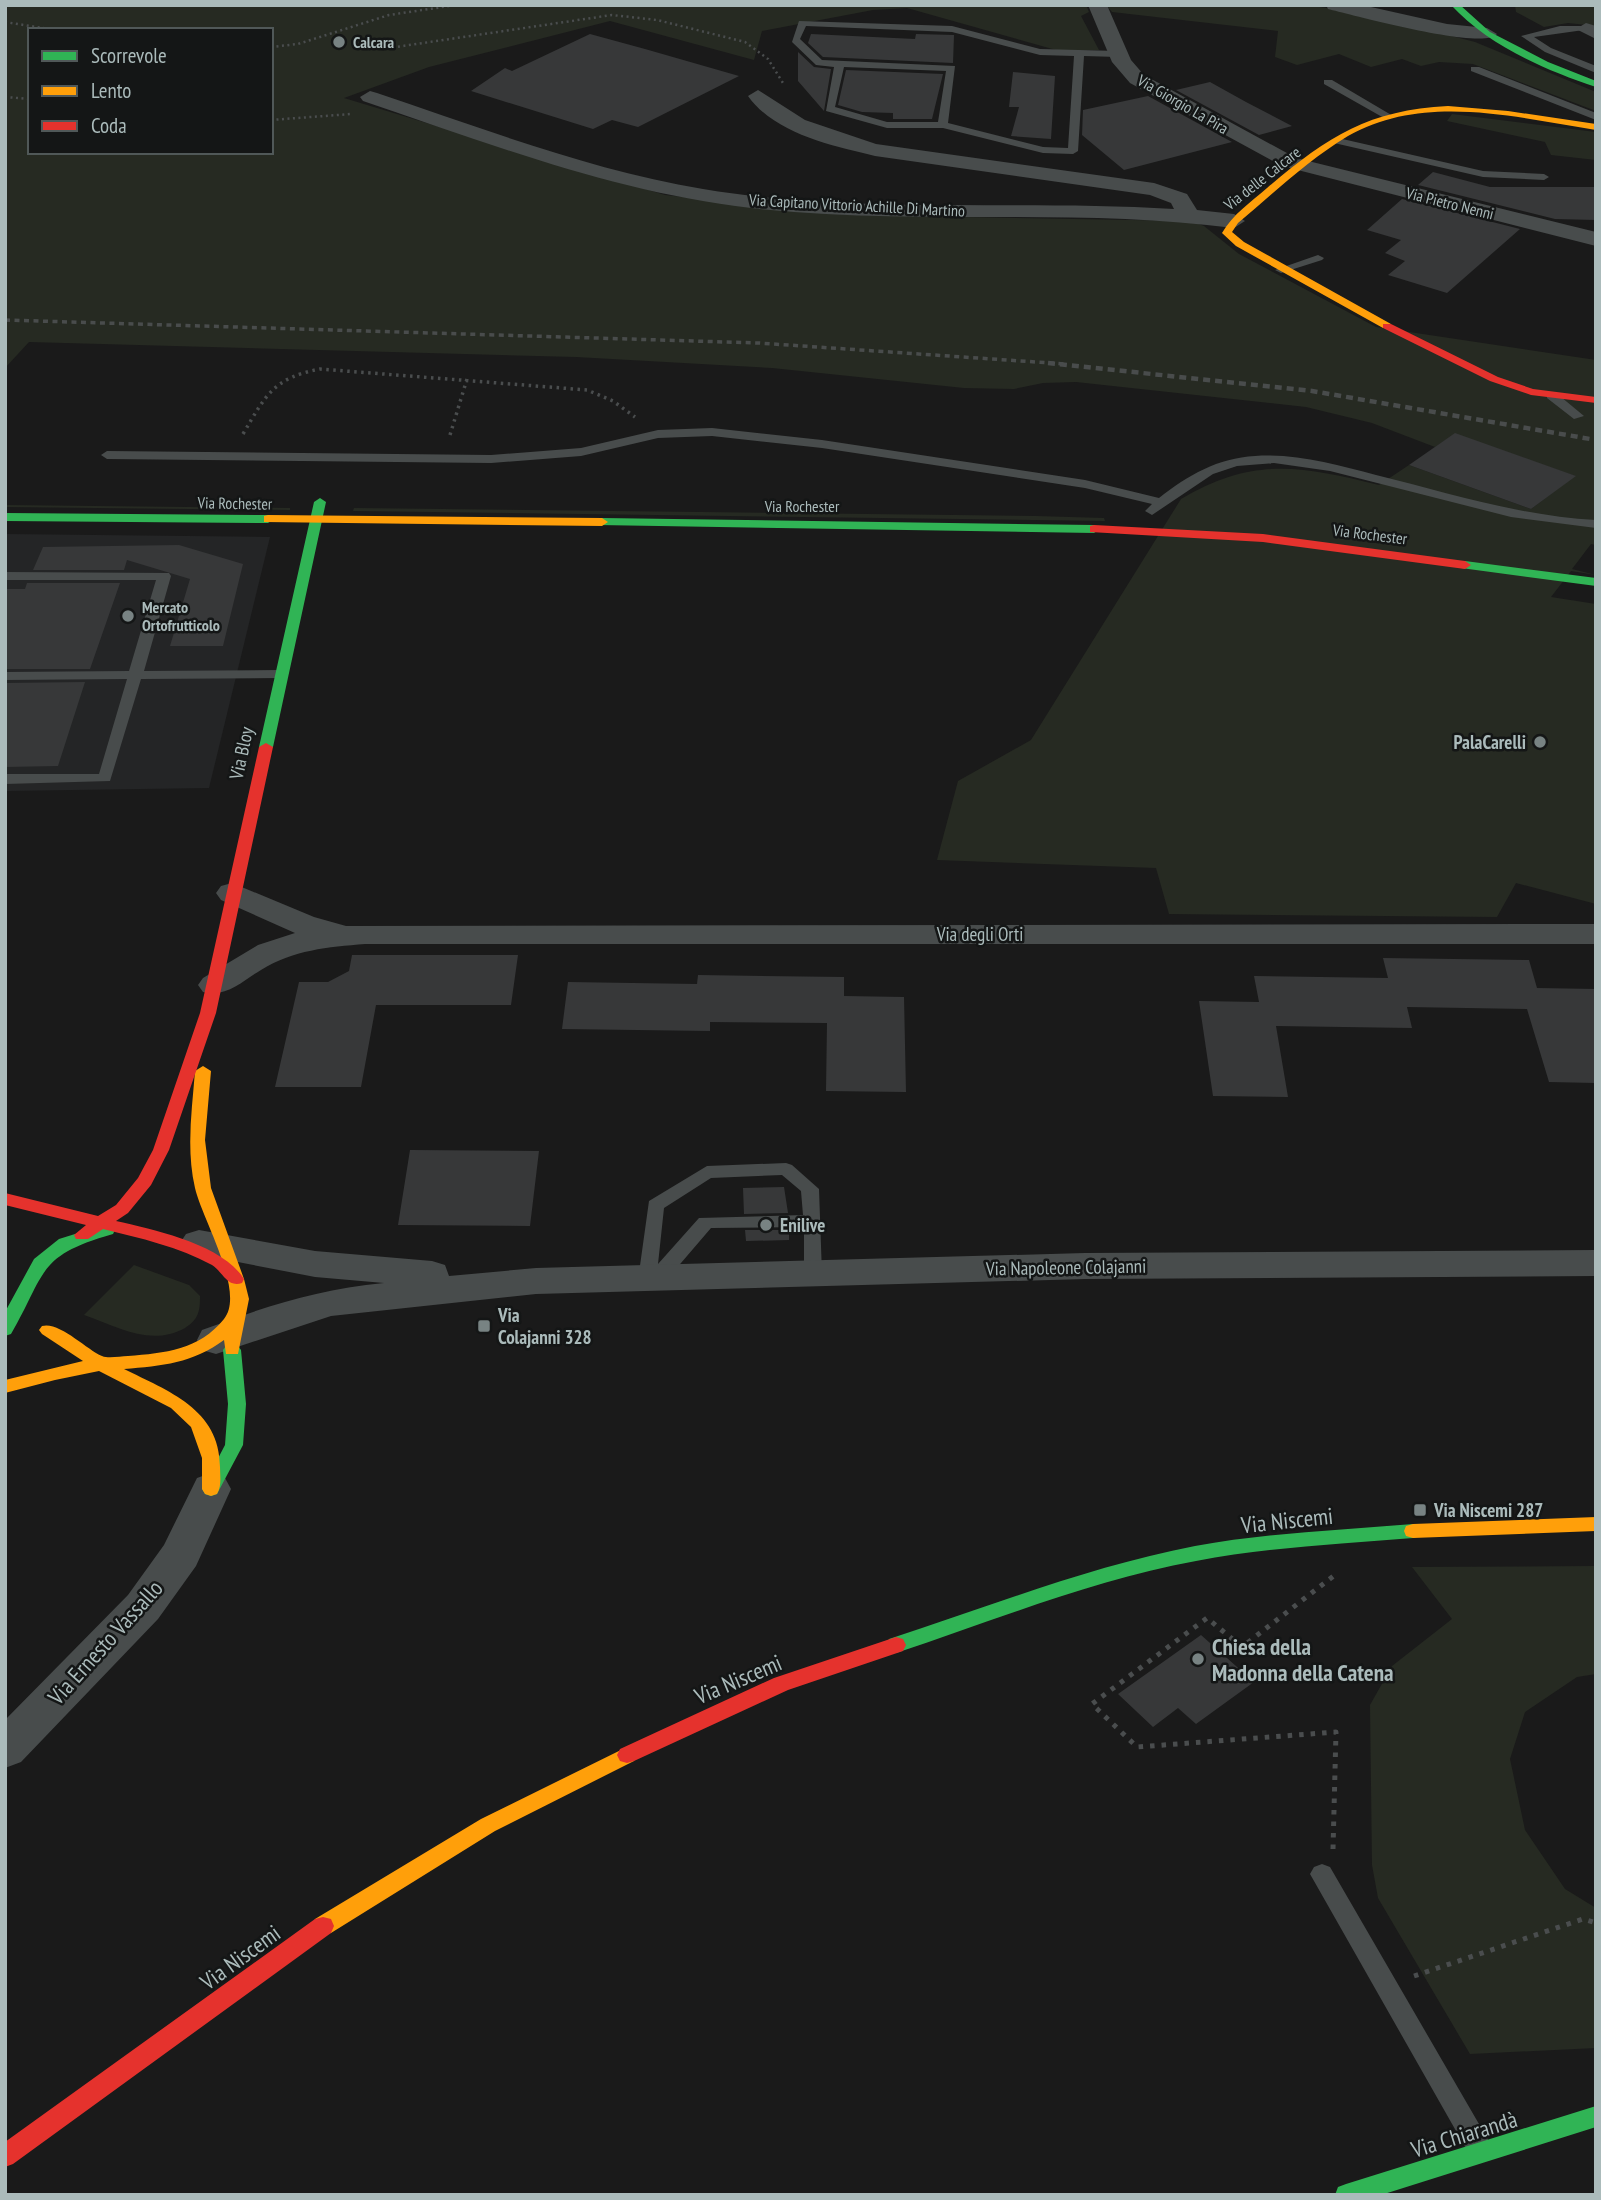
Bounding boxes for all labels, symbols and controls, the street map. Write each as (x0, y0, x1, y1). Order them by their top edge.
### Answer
legend (28, 28, 273, 154)
place label: Calcara (353, 32, 395, 52)
marker: Calcara (331, 34, 347, 50)
text: Scorrevole (91, 42, 167, 69)
street label: Via Giorgio La Pira (1133, 69, 1232, 138)
text: Lento (91, 77, 131, 104)
text: Coda (91, 112, 127, 139)
street label: Via delle Calcare (1219, 142, 1304, 215)
street label: Via Pietro Nenni (1403, 182, 1496, 224)
street label: Via Capitano Vittorio Achille Di Martino (748, 189, 965, 221)
street label: Via Rochester (197, 492, 273, 514)
street label: Via Rochester (764, 496, 840, 516)
street label: Via Rochester (1331, 519, 1409, 549)
place label: Mercato Ortofrutticolo (142, 597, 220, 635)
marker: Mercato Ortofrutticolo (120, 608, 136, 624)
street label: Via Bloy (224, 724, 258, 782)
place label: PalaCarelli (1453, 730, 1526, 754)
marker: PalaCarelli (1532, 734, 1548, 750)
street label: Via degli Orti (936, 922, 1023, 946)
place label: Enilive (780, 1213, 825, 1237)
marker: Enilive (758, 1217, 774, 1233)
street label: Via Napoleone Colajanni (985, 1254, 1146, 1280)
place label: Via Colajanni 328 (497, 1303, 592, 1349)
marker: Via Colajanni 328 (476, 1318, 492, 1334)
place label: Via Niscemi 287 (1433, 1498, 1543, 1522)
street label: Via Niscemi (1239, 1501, 1334, 1539)
marker: Via Niscemi 287 (1412, 1502, 1428, 1518)
street label: Via Ernesto Vassallo (41, 1574, 169, 1711)
place label: Chiesa della Madonna della Catena (1212, 1632, 1394, 1687)
street label: Via Niscemi (689, 1648, 786, 1711)
marker: Chiesa della Madonna della Catena (1190, 1651, 1206, 1667)
street label: Via Niscemi (193, 1918, 286, 1996)
street label: Via Chiarandà (1407, 2104, 1521, 2164)

